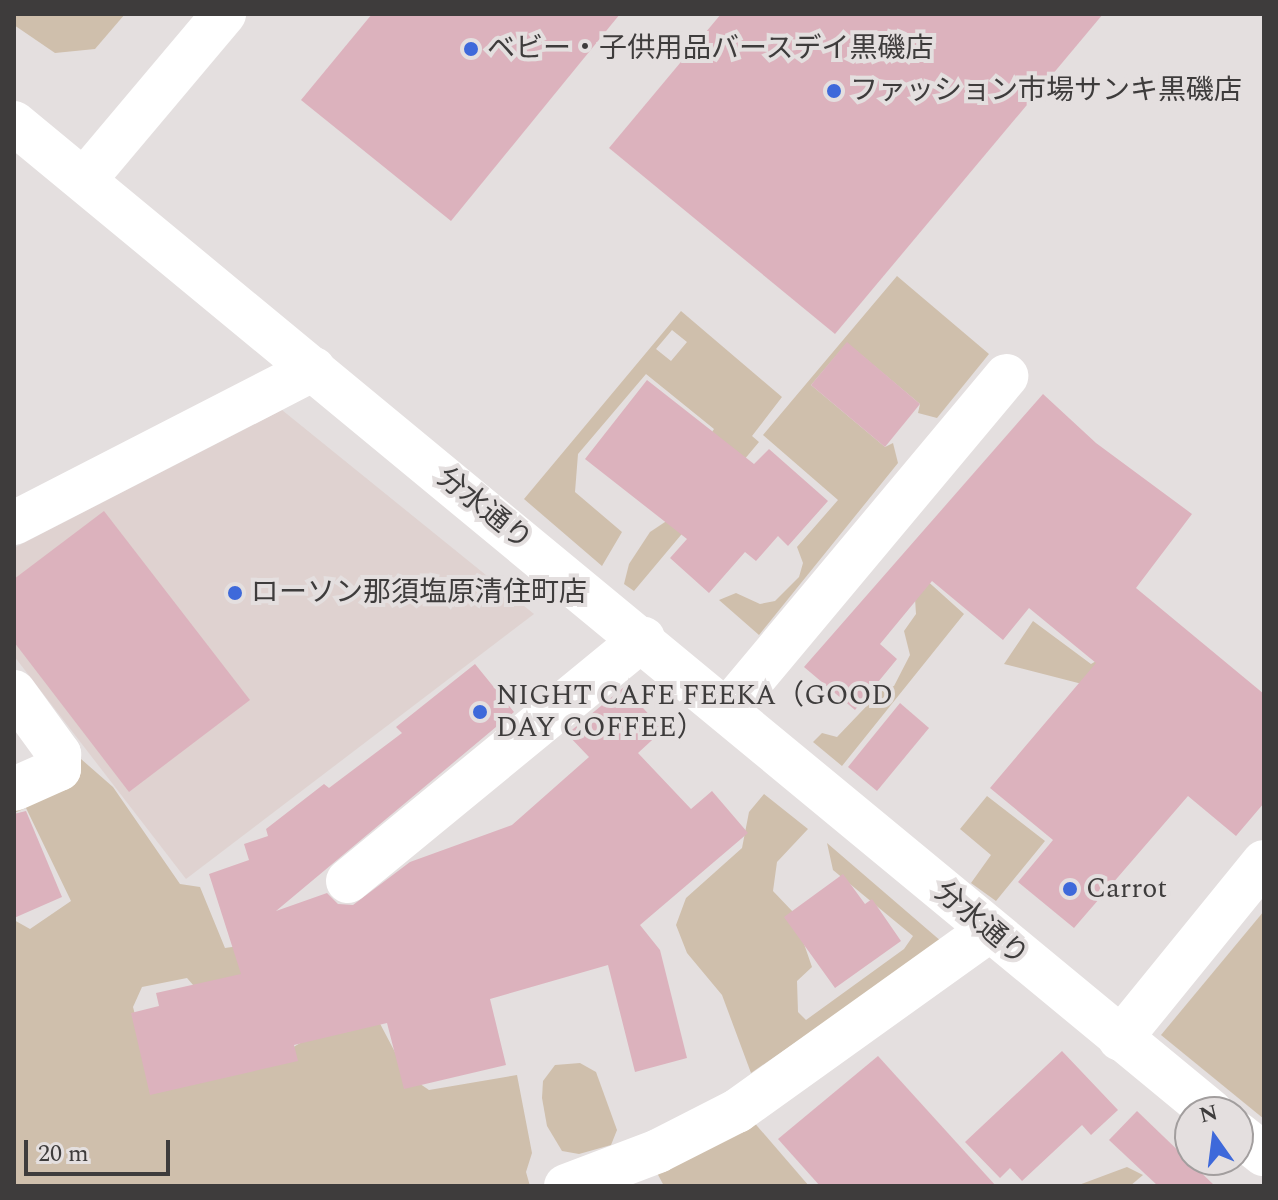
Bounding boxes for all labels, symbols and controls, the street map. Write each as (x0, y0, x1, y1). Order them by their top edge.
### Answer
place label: ベビー・子供用品バースデイ黒磯店 (487, 32, 935, 66)
marker: ベビー・子供用品バースデイ黒磯店 (462, 40, 480, 58)
place label: ファッション市場サンキ黒磯店 (850, 74, 1242, 108)
marker: ファッション市場サンキ黒磯店 (825, 82, 843, 100)
street label: 分水通り (430, 461, 538, 557)
place label: ローソン那須塩原清住町店 (251, 576, 587, 610)
marker: ローソン那須塩原清住町店 (226, 584, 244, 602)
place label: NIGHT CAFE FEEKA（GOOD DAY COFFEE） (496, 679, 893, 745)
marker: NIGHT CAFE FEEKA（GOOD DAY COFFEE） (471, 703, 489, 721)
place label: Carrot (1086, 872, 1167, 906)
street label: 分水通り (927, 875, 1035, 973)
marker: Carrot (1061, 880, 1079, 898)
north arrow (1174, 1096, 1254, 1176)
text: N (1196, 1096, 1221, 1132)
scale bar (28, 1124, 174, 1174)
text: 20 m (38, 1136, 89, 1172)

